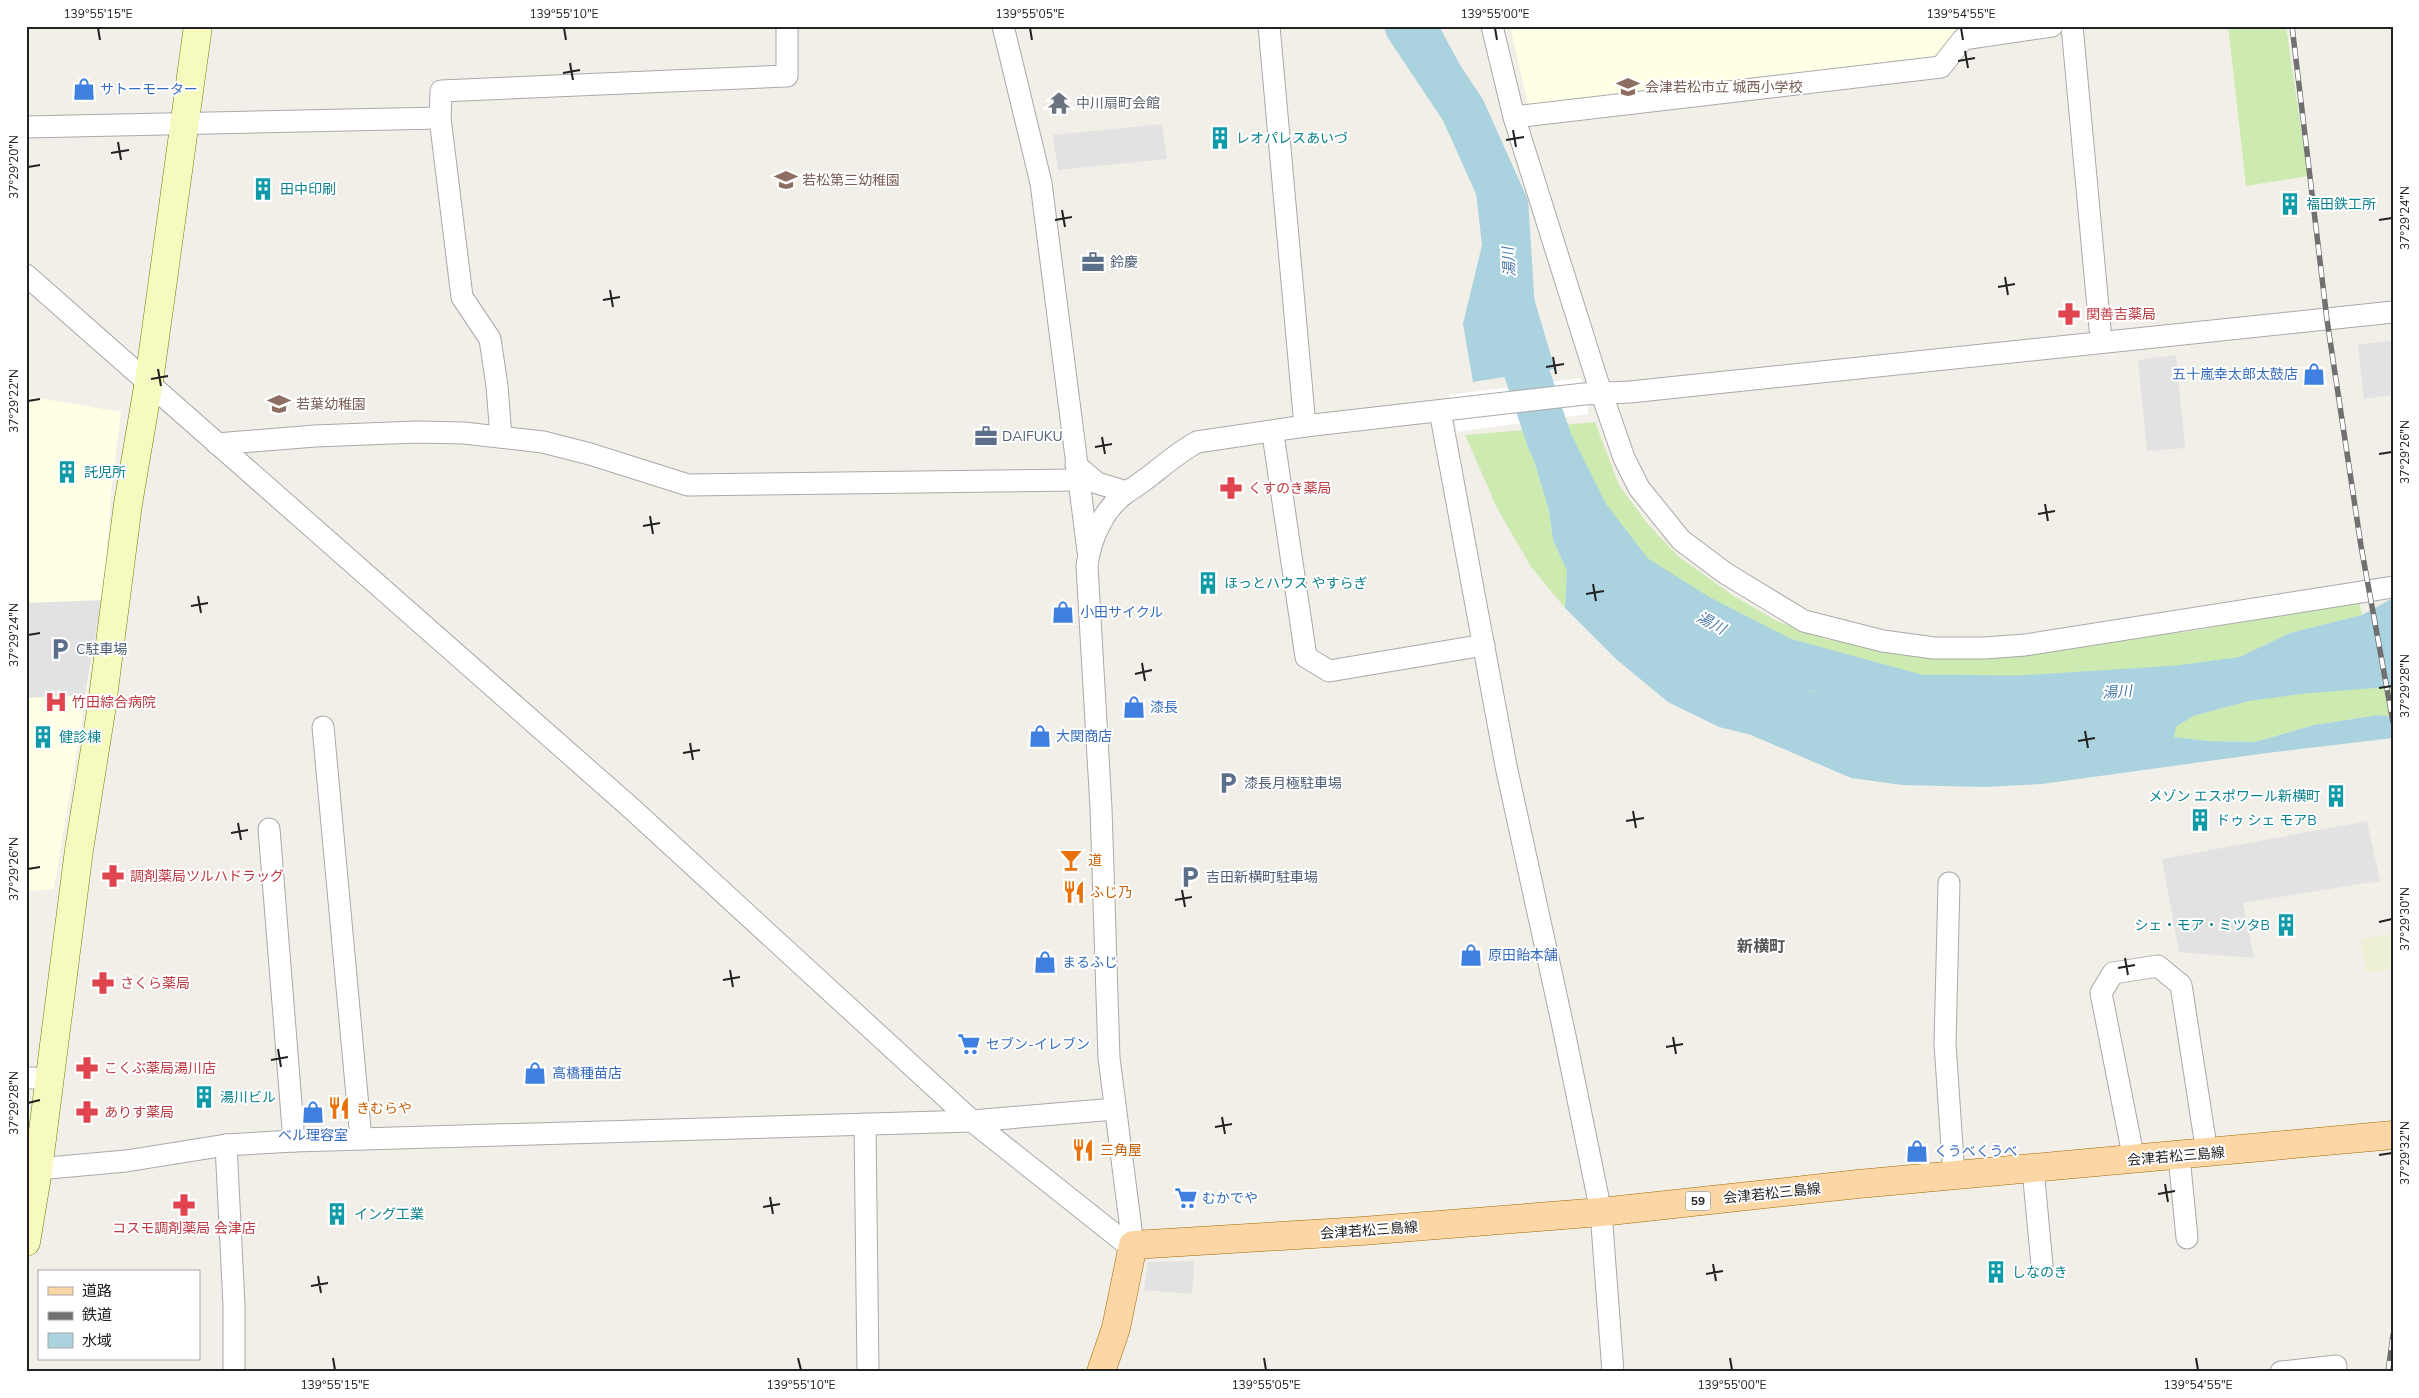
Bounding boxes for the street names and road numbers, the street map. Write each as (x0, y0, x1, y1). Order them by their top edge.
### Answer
street label: 会津若松三島線 (2126, 1143, 2226, 1170)
street label: 会津若松三島線 (1722, 1179, 1822, 1208)
road number: 59 (1686, 1192, 1710, 1210)
street label: 会津若松三島線 (1319, 1218, 1419, 1243)

